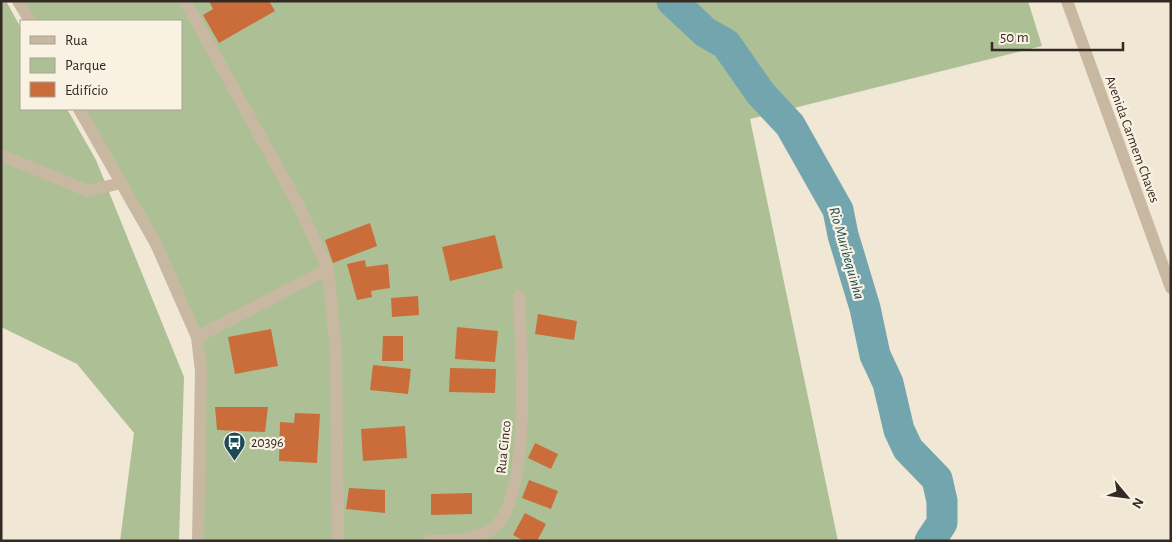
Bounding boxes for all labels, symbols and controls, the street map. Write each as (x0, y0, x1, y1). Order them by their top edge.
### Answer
legend (20, 20, 182, 110)
scale bar (992, 20, 1123, 52)
text: 50 m (1000, 30, 1029, 45)
text: Rua (65, 33, 88, 48)
text: Parque (65, 58, 106, 73)
street label: Avenida Carmem Chaves (1103, 74, 1162, 205)
text: Edifício (65, 83, 108, 98)
water label: Rio Muribequinha (826, 205, 867, 301)
street label: Rua Cinco (494, 420, 514, 474)
bus stop icon: 20396 (223, 430, 247, 461)
place label: 20396 (251, 436, 284, 450)
north arrow (1102, 472, 1152, 522)
text: N (1129, 495, 1146, 510)

